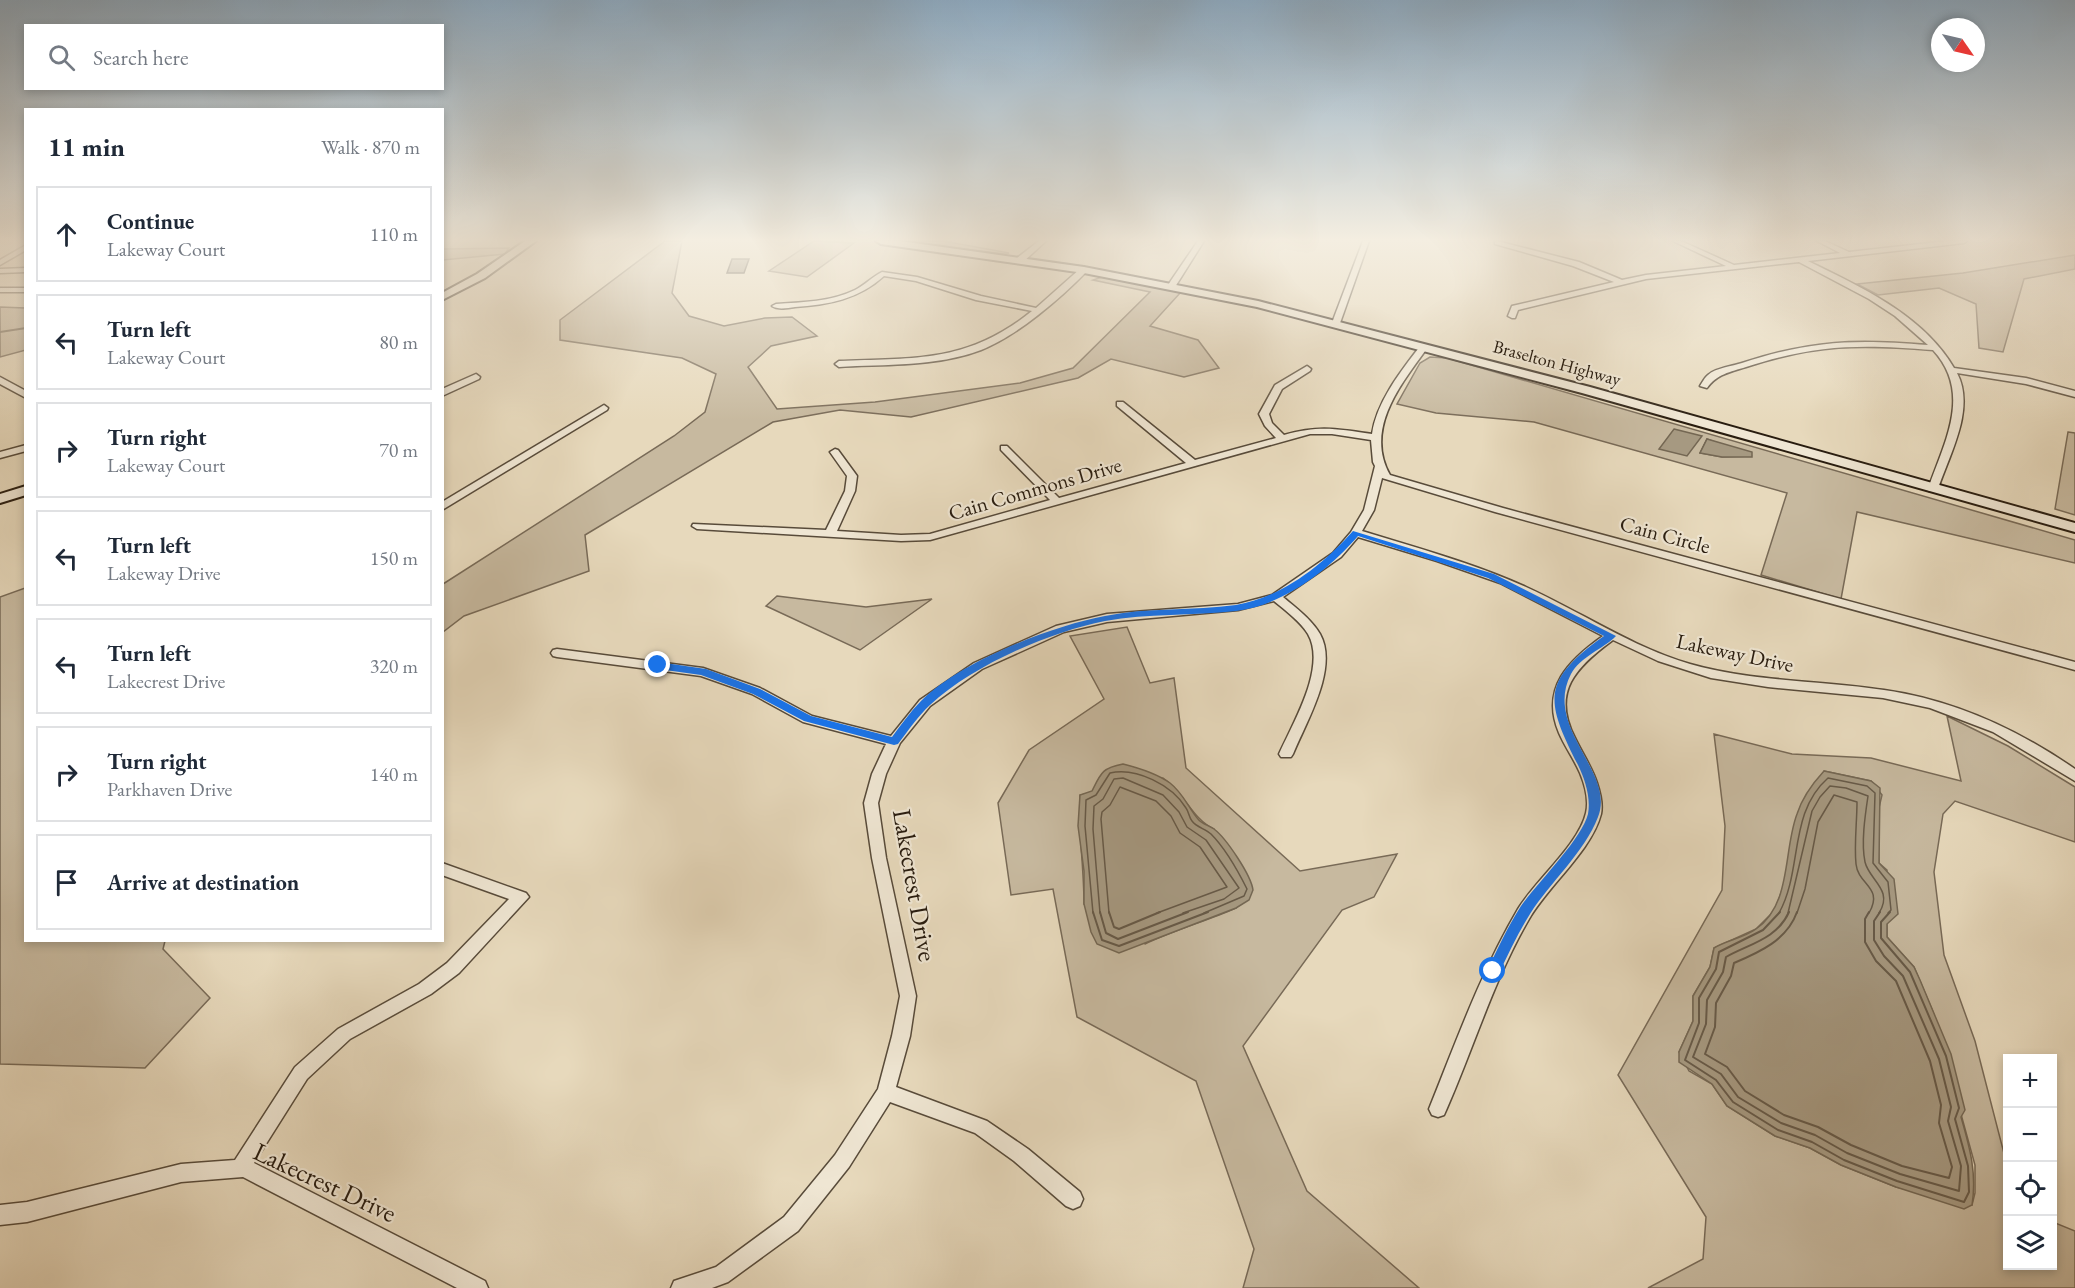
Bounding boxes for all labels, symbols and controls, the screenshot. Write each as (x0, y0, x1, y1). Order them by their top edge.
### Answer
north arrow (1931, 18, 1985, 72)
search box (24, 24, 444, 90)
icon: search (45, 41, 78, 74)
text: Search here (93, 43, 188, 72)
text: 11 min (48, 130, 125, 164)
text: Walk · 870 m (321, 134, 420, 160)
text: Continue (107, 207, 194, 236)
icon: ahead (50, 218, 83, 251)
text: 110 m (370, 221, 418, 247)
text: Lakeway Court (107, 236, 225, 262)
text: Turn left (107, 315, 191, 344)
icon: left (50, 326, 83, 359)
text: 80 m (379, 329, 418, 355)
street label: Braselton Highway (1491, 334, 1624, 391)
text: Lakeway Court (107, 344, 225, 370)
text: Turn right (107, 423, 206, 452)
icon: right (50, 434, 83, 467)
text: 70 m (379, 437, 418, 463)
street label: Cain Commons Drive (945, 451, 1125, 526)
text: Lakeway Court (107, 452, 225, 478)
street label: Cain Circle (1617, 509, 1713, 560)
text: Turn left (107, 531, 191, 560)
icon: left (50, 542, 83, 575)
text: 150 m (370, 545, 418, 571)
text: Lakeway Drive (107, 560, 221, 586)
street label: Lakeway Drive (1674, 627, 1796, 678)
text: Turn left (107, 639, 191, 668)
icon: left (50, 650, 83, 683)
route end (644, 651, 670, 677)
text: 320 m (370, 653, 418, 679)
text: Lakecrest Drive (107, 668, 225, 694)
text: Turn right (107, 747, 206, 776)
icon: right (50, 758, 83, 791)
text: 140 m (370, 761, 418, 787)
text: Parkhaven Drive (107, 776, 232, 802)
street label: Lakecrest Drive (885, 806, 945, 964)
icon: arrive (50, 866, 83, 899)
text: Arrive at destination (107, 868, 299, 897)
route start (1479, 957, 1505, 983)
map controls (2003, 1054, 2057, 1270)
button: + (2003, 1054, 2057, 1108)
button: − (2003, 1108, 2057, 1162)
street label: Lakecrest Drive (248, 1134, 402, 1230)
button: locate (2003, 1162, 2057, 1216)
button: layers (2003, 1216, 2057, 1270)

